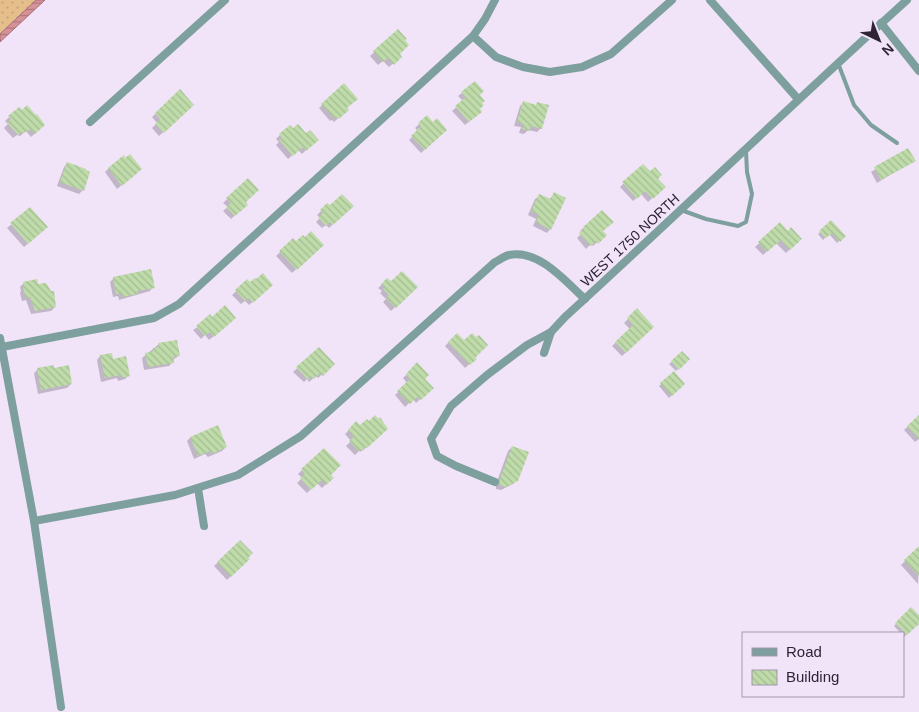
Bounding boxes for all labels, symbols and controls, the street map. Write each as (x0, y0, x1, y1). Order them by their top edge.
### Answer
north arrow (854, 15, 904, 65)
text: N (879, 40, 897, 59)
street label: WEST 1750 NORTH (578, 190, 682, 290)
legend (742, 632, 904, 697)
text: Road (786, 643, 822, 660)
text: Building (786, 668, 839, 685)

